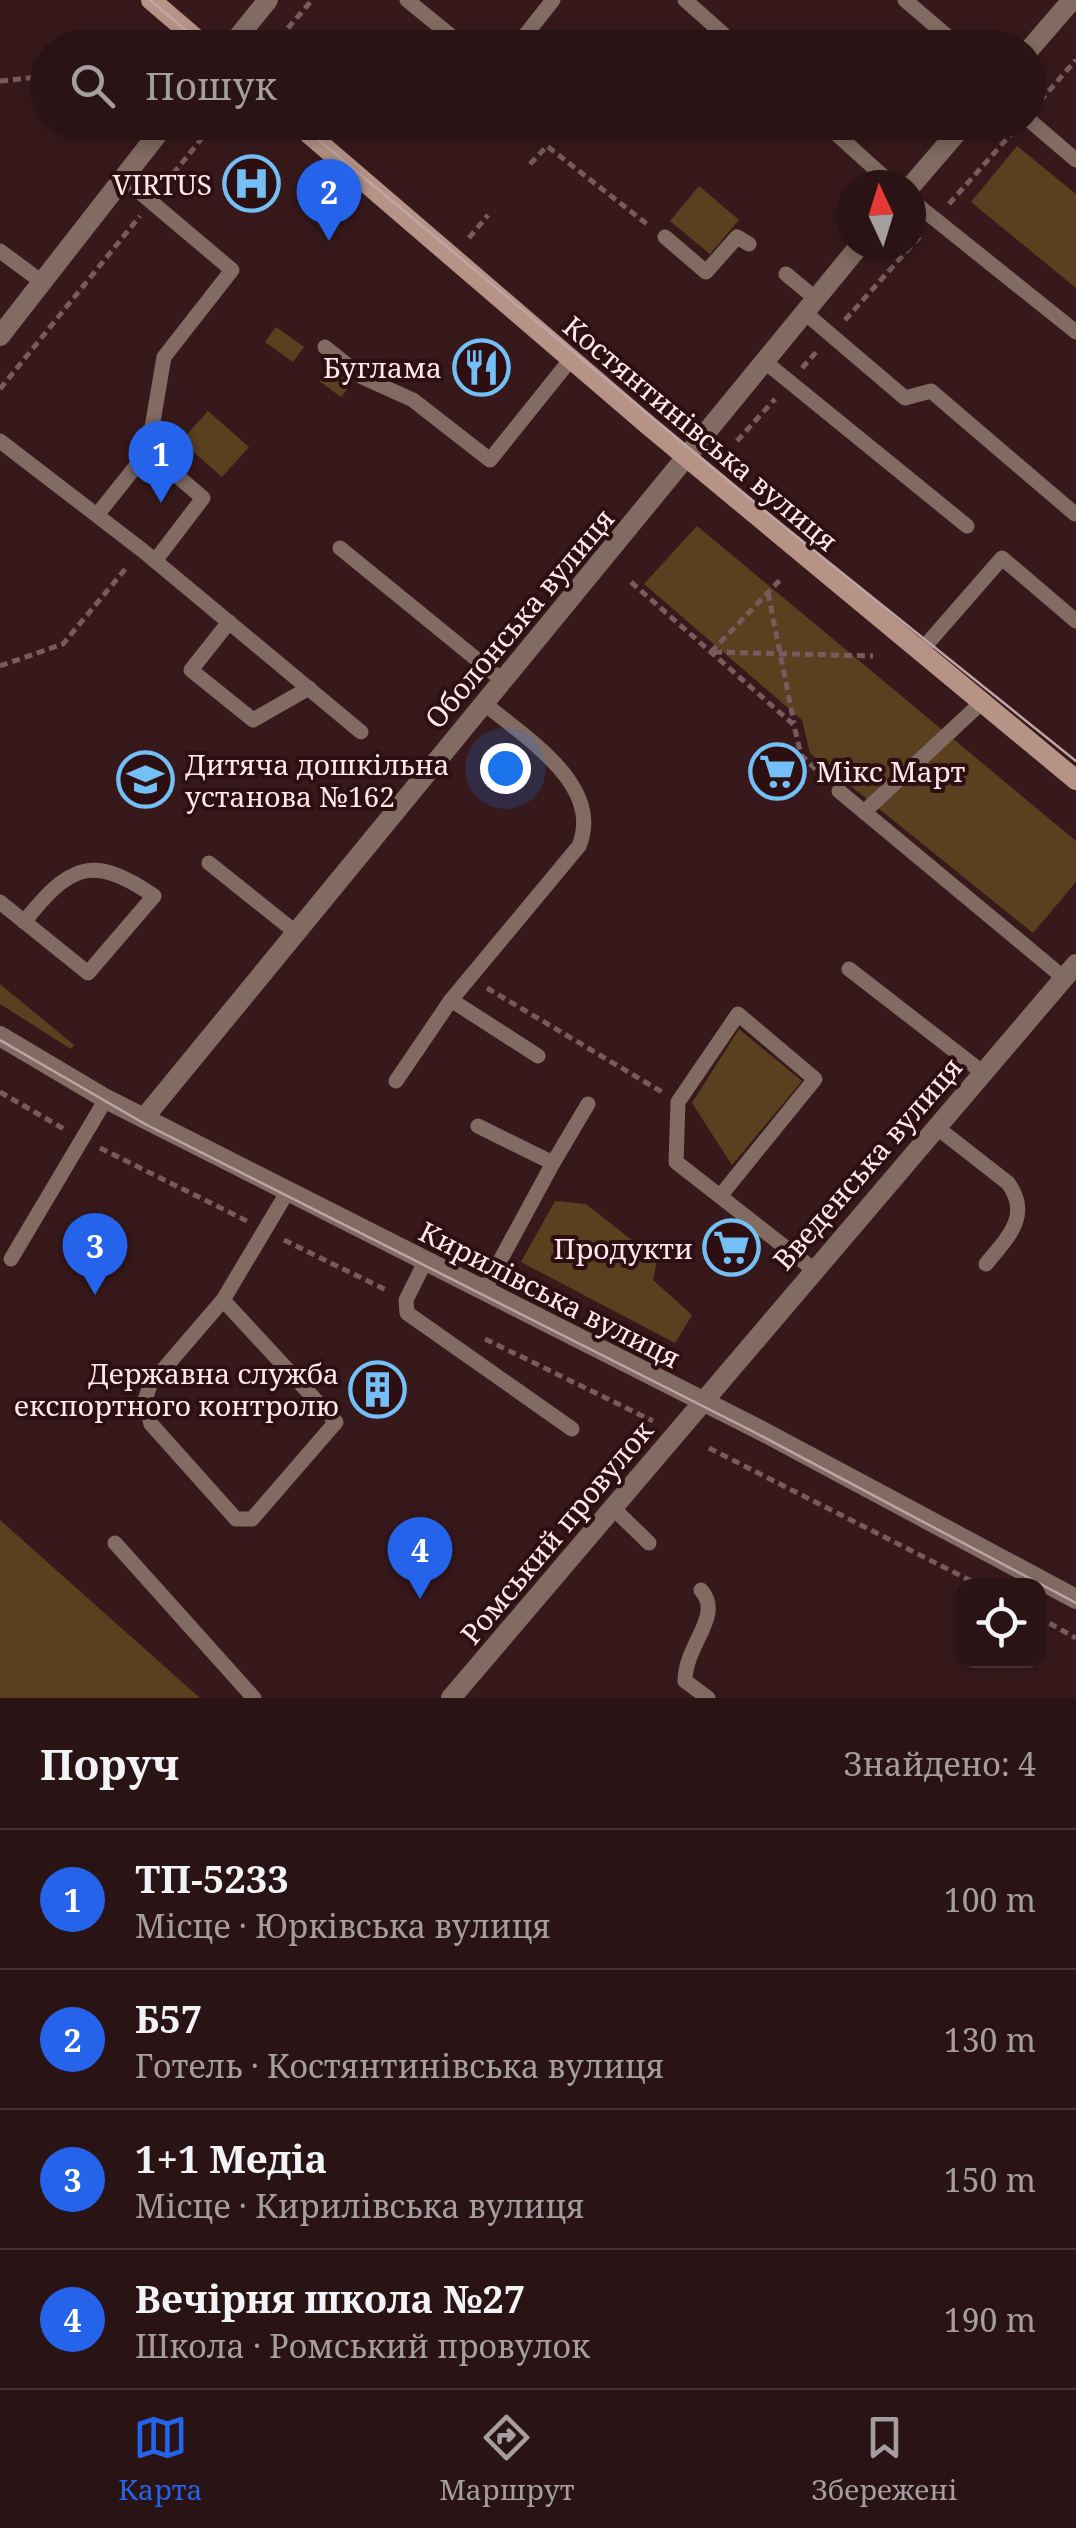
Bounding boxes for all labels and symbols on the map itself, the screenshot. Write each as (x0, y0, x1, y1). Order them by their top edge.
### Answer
hospital icon: VIRTUS (221, 154, 281, 214)
pin: 2 (296, 158, 362, 241)
place label: VIRTUS (113, 165, 212, 203)
north arrow (836, 170, 926, 260)
street label: Костянтинівська вулиця (556, 307, 846, 559)
restaurant icon: Буглама (451, 337, 511, 397)
place label: Буглама (323, 348, 442, 386)
pin: 1 (128, 420, 194, 503)
street label: Оболонська вулиця (416, 500, 622, 736)
supermarket icon: Мікс Март (747, 741, 807, 801)
your location (480, 743, 531, 794)
place label: Дитяча дошкільна установа №162 (185, 745, 449, 815)
school or university icon: Дитяча дошкільна установа №162 (116, 750, 176, 810)
place label: Мікс Март (816, 752, 966, 790)
street label: Введенська вулиця (764, 1048, 970, 1278)
pin: 3 (62, 1212, 128, 1295)
street label: Кирилівська вулиця (413, 1212, 687, 1376)
supermarket icon: Продукти (702, 1218, 762, 1278)
place label: Продукти (553, 1229, 693, 1267)
place label: Державна служба експортного контролю (14, 1354, 339, 1424)
building icon: Державна служба експортного контролю (348, 1359, 408, 1419)
street label: Ромський провулок (451, 1412, 661, 1652)
pin: 4 (388, 1516, 452, 1599)

